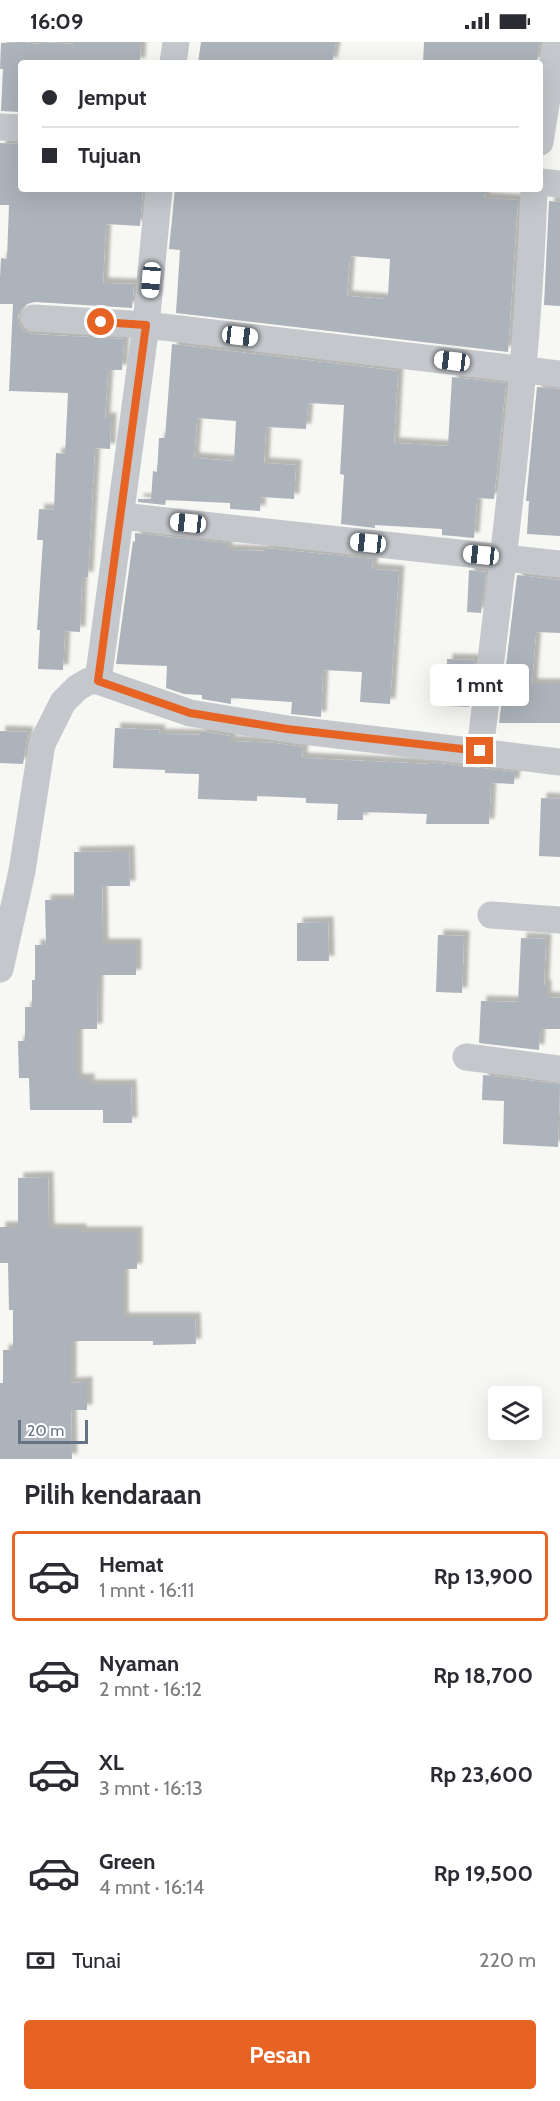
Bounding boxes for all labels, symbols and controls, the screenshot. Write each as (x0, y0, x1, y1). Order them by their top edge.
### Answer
text: 16:09 (30, 8, 83, 35)
text: Jemput (78, 84, 147, 111)
text: Tujuan (78, 142, 141, 169)
car (140, 261, 162, 299)
route start (87, 308, 114, 335)
car (221, 325, 259, 347)
car (433, 350, 471, 372)
car (169, 512, 207, 534)
car (349, 532, 387, 554)
car (462, 544, 500, 566)
callout: 1 mnt (430, 664, 530, 706)
text: 1 mnt (456, 673, 503, 697)
route end (466, 737, 493, 764)
map controls (488, 1386, 542, 1440)
button: layers (488, 1386, 542, 1440)
scale bar (18, 1417, 88, 1444)
text: 20 m (27, 1421, 64, 1440)
text: Pilih kendaraan (24, 1478, 202, 1511)
icon: car (27, 1549, 81, 1603)
text: Hemat (99, 1551, 164, 1578)
text: Rp 13,900 (434, 1563, 533, 1590)
text: 1 mnt · 16:11 (99, 1578, 194, 1602)
icon: car (27, 1648, 81, 1702)
text: Nyaman (99, 1650, 179, 1677)
text: Rp 18,700 (433, 1662, 533, 1689)
text: 2 mnt · 16:12 (99, 1677, 202, 1701)
icon: car (27, 1747, 81, 1801)
text: XL (99, 1749, 124, 1776)
text: Rp 23,600 (430, 1761, 533, 1788)
text: 3 mnt · 16:13 (99, 1776, 203, 1800)
icon: car (27, 1846, 81, 1900)
text: Green (99, 1848, 155, 1875)
text: Rp 19,500 (434, 1860, 533, 1887)
text: 4 mnt · 16:14 (99, 1875, 204, 1899)
icon: cash (24, 1944, 57, 1977)
text: Tunai (72, 1947, 121, 1974)
text: 220 m (479, 1948, 536, 1972)
button: Pesan (24, 2020, 536, 2089)

